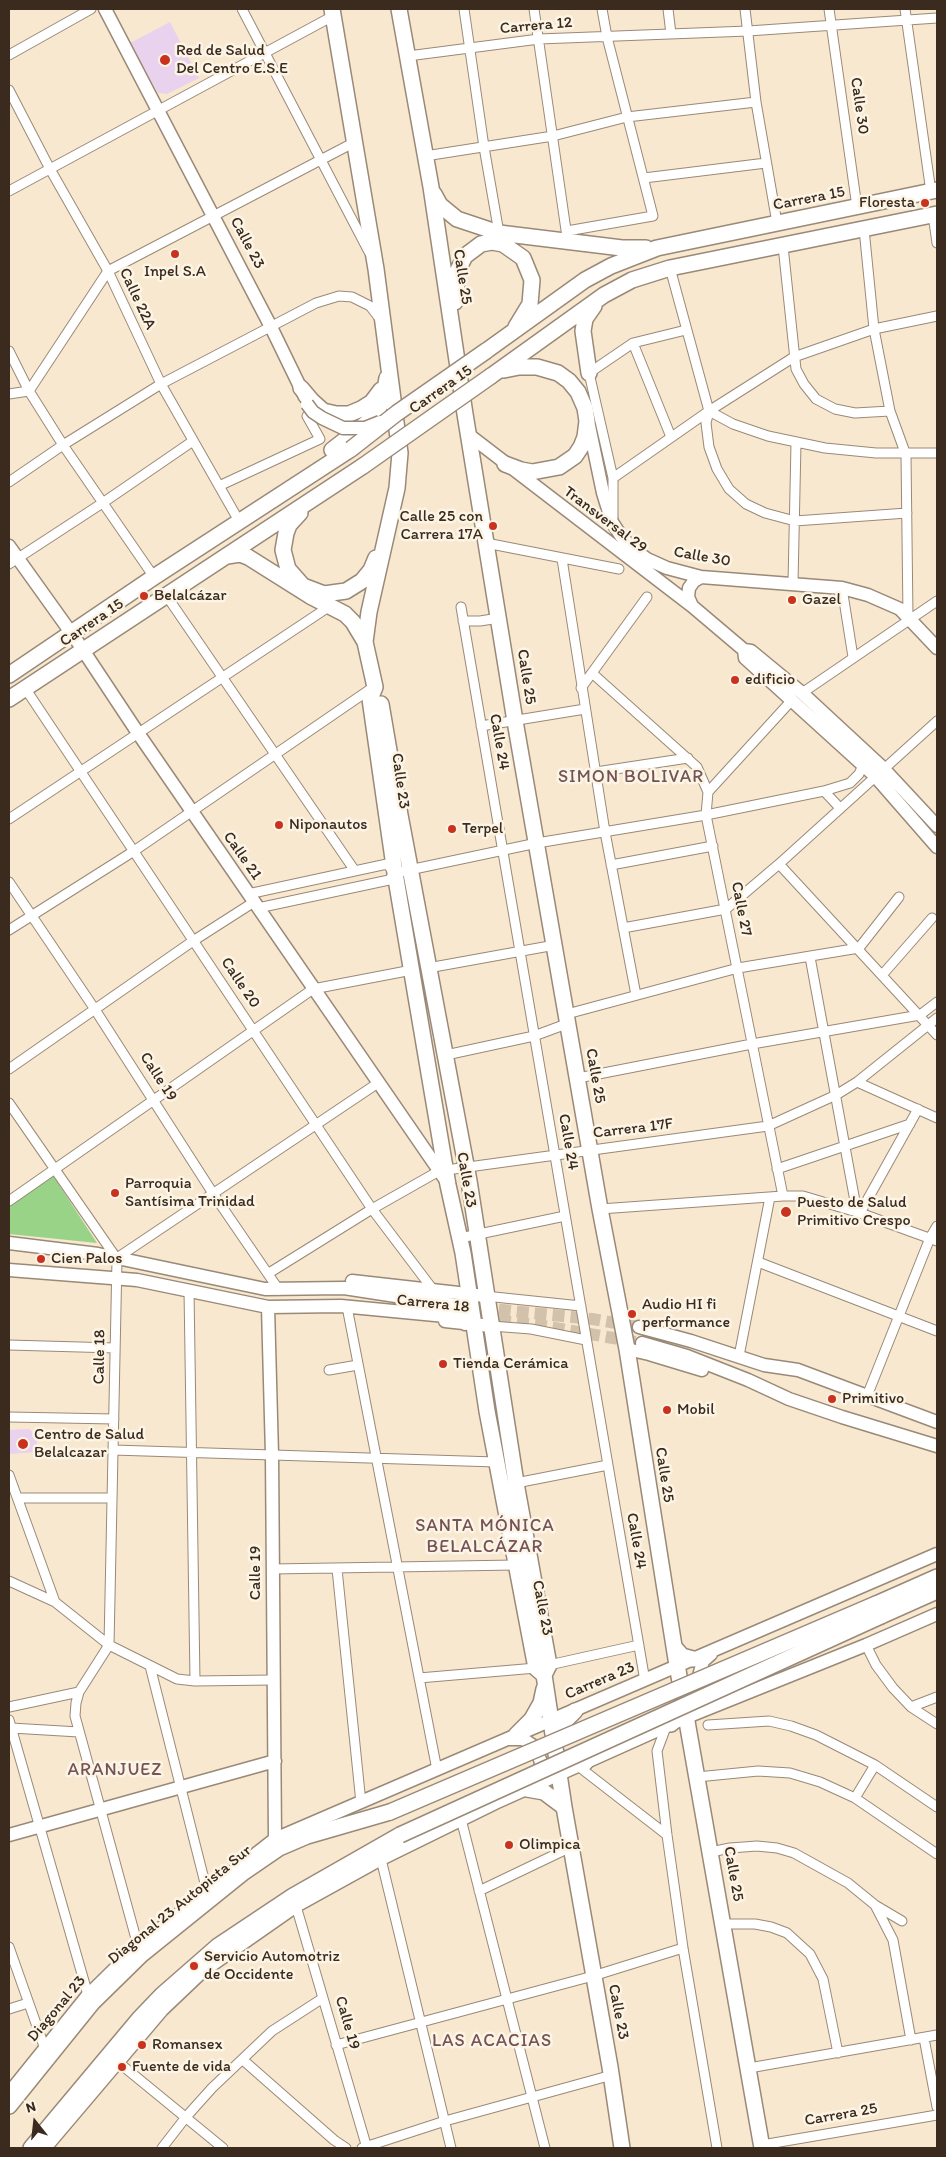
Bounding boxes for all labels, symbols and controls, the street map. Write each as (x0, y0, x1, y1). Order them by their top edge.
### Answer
street label: Carrera 12 (499, 13, 573, 39)
place label: Red de Salud Del Centro E.S.E (176, 41, 288, 79)
marker: Red de Salud Del Centro E.S.E (158, 53, 172, 67)
street label: Calle 30 (845, 76, 873, 136)
street label: Carrera 15 (771, 183, 847, 215)
place label: Floresta (859, 193, 915, 213)
marker: Floresta (919, 197, 931, 209)
street label: Calle 23 (225, 214, 269, 272)
marker: Inpel S.A (169, 248, 181, 260)
street label: Calle 25 (448, 248, 476, 306)
place label: Inpel S.A (144, 262, 206, 282)
street label: Calle 22A (114, 265, 160, 333)
street label: Carrera 15 (406, 361, 476, 419)
street label: Transversal 29 (559, 482, 651, 558)
place label: Calle 25 con Carrera 17A (399, 507, 483, 545)
marker: Calle 25 con Carrera 17A (487, 520, 499, 532)
street label: Calle 30 (672, 543, 732, 571)
place label: Belalcázar (154, 586, 226, 606)
marker: Belalcázar (138, 590, 150, 602)
place label: Gazel (802, 590, 841, 610)
marker: Gazel (786, 594, 798, 606)
street label: Carrera 15 (57, 595, 127, 651)
street label: Calle 25 (512, 648, 540, 706)
place label: edificio (745, 670, 795, 690)
marker: edificio (729, 674, 741, 686)
street label: Calle 24 (485, 712, 513, 772)
street label: Calle 23 (387, 752, 413, 810)
district label: SIMON BOLIVAR (557, 766, 705, 788)
place label: Niponautos (289, 815, 367, 835)
marker: Niponautos (273, 819, 285, 831)
place label: Terpel (462, 819, 503, 839)
marker: Terpel (446, 823, 458, 835)
street label: Calle 21 (218, 828, 266, 884)
street label: Calle 27 (726, 880, 756, 938)
street label: Calle 20 (216, 954, 264, 1012)
street label: Calle 25 (581, 1047, 609, 1105)
street label: Calle 19 (135, 1049, 181, 1105)
street label: Calle 24 (554, 1112, 582, 1172)
street label: Carrera 17F (592, 1115, 674, 1143)
street label: Calle 23 (452, 1151, 480, 1209)
place label: Parroquia Santísima Trinidad (125, 1174, 255, 1212)
marker: Parroquia Santísima Trinidad (109, 1187, 121, 1199)
place label: Puesto de Salud Primitivo Crespo (797, 1193, 911, 1231)
marker: Puesto de Salud Primitivo Crespo (779, 1205, 793, 1219)
place label: Cien Palos (51, 1249, 122, 1269)
marker: Cien Palos (35, 1253, 47, 1265)
street label: Carrera 18 (396, 1291, 470, 1317)
place label: Audio HI fi performance (642, 1295, 730, 1333)
marker: Audio HI fi performance (626, 1308, 638, 1320)
street label: Calle 18 (90, 1329, 110, 1385)
place label: Tienda Cerámica (453, 1354, 569, 1374)
marker: Tienda Cerámica (437, 1358, 449, 1370)
place label: Primitivo (842, 1389, 904, 1409)
marker: Primitivo (826, 1393, 838, 1405)
place label: Mobil (677, 1400, 715, 1420)
marker: Mobil (661, 1404, 673, 1416)
place label: Centro de Salud Belalcazar (34, 1425, 144, 1463)
marker: Centro de Salud Belalcazar (16, 1437, 30, 1451)
street label: Calle 25 (650, 1446, 678, 1504)
street label: Calle 24 (622, 1511, 650, 1571)
district label: SANTA MÓNICA BELALCÁZAR (413, 1515, 557, 1558)
street label: Calle 19 (246, 1546, 266, 1600)
street label: Calle 23 (527, 1579, 557, 1637)
street label: Carrera 23 (562, 1658, 638, 1704)
district label: ARANJUEZ (67, 1759, 163, 1781)
place label: Olimpica (519, 1835, 580, 1855)
marker: Olimpica (503, 1839, 515, 1851)
street label: Diagonal 23 Autopista Sur (104, 1841, 256, 1969)
street label: Calle 25 (719, 1845, 747, 1903)
place label: Servicio Automotriz de Occidente (204, 1947, 340, 1985)
marker: Servicio Automotriz de Occidente (188, 1960, 200, 1972)
street label: Diagonal 23 (24, 1972, 90, 2046)
street label: Calle 23 (603, 1983, 633, 2041)
street label: Calle 19 (330, 1994, 364, 2052)
district label: LAS ACACIAS (431, 2030, 553, 2052)
place label: Romansex (152, 2035, 222, 2055)
marker: Romansex (136, 2039, 148, 2051)
place label: Fuente de vida (132, 2057, 231, 2077)
marker: Fuente de vida (116, 2061, 128, 2073)
north arrow (10, 2097, 60, 2147)
text: N (24, 2098, 38, 2117)
street label: Carrera 25 (803, 2099, 879, 2131)

